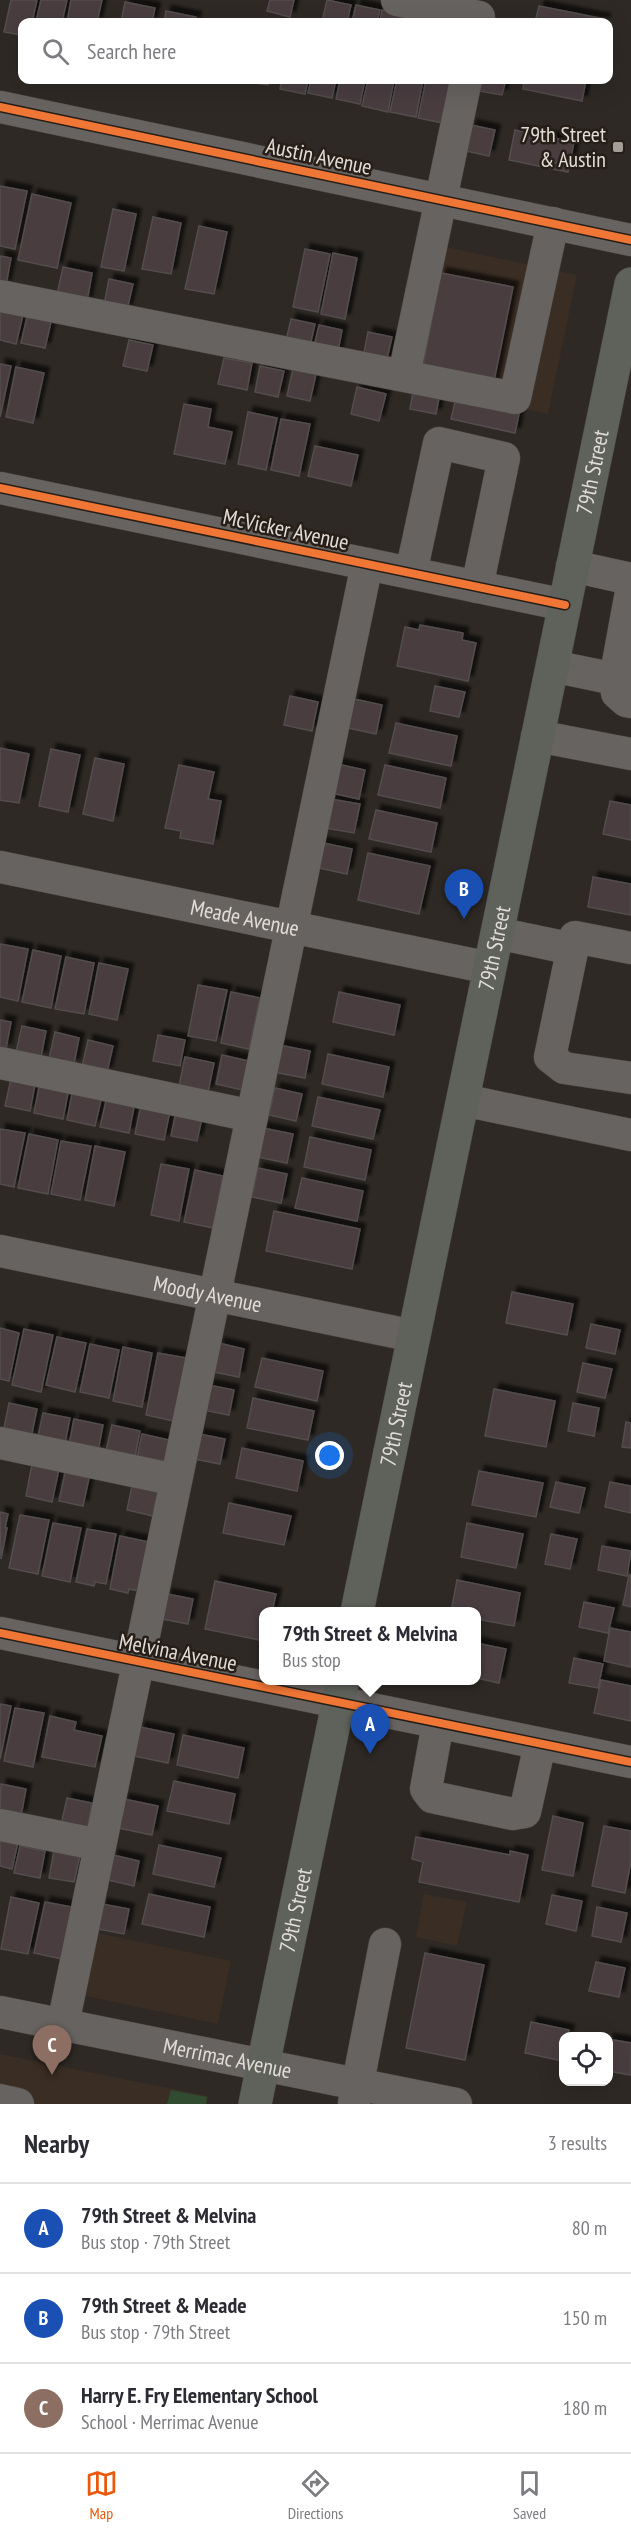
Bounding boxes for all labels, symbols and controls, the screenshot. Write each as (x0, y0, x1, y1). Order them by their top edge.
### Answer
search box (18, 18, 613, 84)
icon: search (39, 35, 72, 68)
text: Search here (87, 37, 176, 65)
place label: 79th Street & Austin (520, 120, 606, 173)
street label: Austin Avenue (263, 131, 375, 181)
marker: 79th Street & Austin (611, 140, 625, 154)
street label: 79th Street (570, 427, 615, 517)
street label: McVicker Avenue (221, 502, 351, 556)
pin: B (444, 870, 484, 919)
street label: Meade Avenue (188, 893, 302, 942)
street label: 79th Street (472, 903, 516, 993)
street label: Moody Avenue (151, 1269, 264, 1318)
street label: 79th Street (373, 1379, 418, 1469)
your location (315, 1441, 344, 1470)
popup (259, 1607, 481, 1685)
text: 79th Street & Melvina (282, 1619, 458, 1647)
street label: Melvina Avenue (117, 1627, 239, 1677)
text: Bus stop (282, 1647, 341, 1673)
pin: A (350, 1704, 389, 1754)
street label: 79th Street (273, 1865, 318, 1955)
pin: C (32, 2026, 72, 2075)
street label: Merrimac Avenue (161, 2031, 294, 2084)
map controls (559, 2032, 613, 2086)
button: locate (559, 2032, 613, 2086)
text: Nearby (24, 2127, 89, 2160)
text: 3 results (548, 2130, 607, 2156)
text: 79th Street & Melvina (81, 2201, 256, 2229)
text: A (38, 2215, 49, 2241)
text: 80 m (572, 2215, 607, 2241)
text: Bus stop · 79th Street (81, 2229, 230, 2255)
text: 79th Street & Meade (81, 2291, 247, 2319)
text: B (39, 2305, 48, 2331)
text: 150 m (563, 2305, 607, 2331)
text: Bus stop · 79th Street (81, 2319, 230, 2345)
text: Harry E. Fry Elementary School (81, 2381, 318, 2409)
text: C (39, 2395, 48, 2421)
text: 180 m (563, 2395, 607, 2421)
text: School · Merrimac Avenue (81, 2409, 259, 2435)
tab: Map (85, 2467, 118, 2523)
tab: Directions (288, 2467, 343, 2523)
tab: Saved (513, 2467, 546, 2523)

